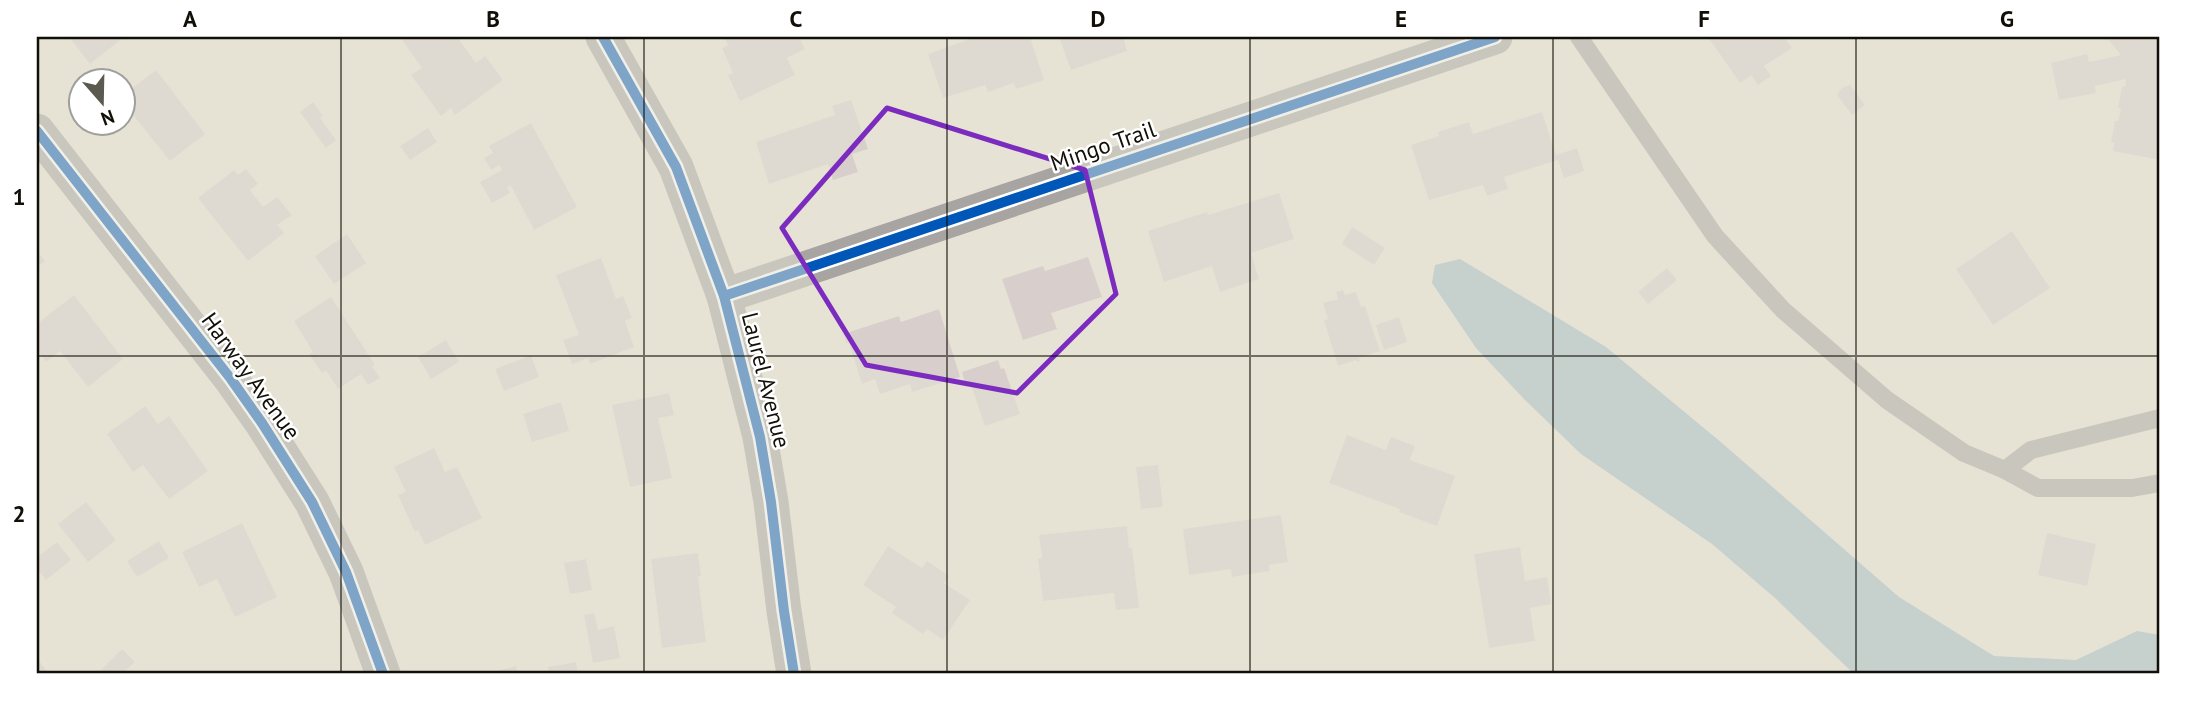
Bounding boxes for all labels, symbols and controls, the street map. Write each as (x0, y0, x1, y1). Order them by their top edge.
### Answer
text: A (183, 4, 197, 33)
text: B (486, 4, 500, 33)
text: C (790, 4, 803, 33)
text: D (1091, 4, 1105, 33)
text: E (1395, 4, 1407, 33)
text: F (1698, 4, 1710, 33)
text: G (2000, 4, 2014, 33)
north arrow (66, 66, 136, 136)
text: N (98, 105, 118, 131)
street label: Mingo Trail (1046, 114, 1160, 177)
text: 1 (12, 182, 26, 211)
street label: Harway Avenue (196, 306, 307, 445)
street label: Laurel Avenue (736, 309, 797, 451)
text: 2 (12, 499, 26, 528)

